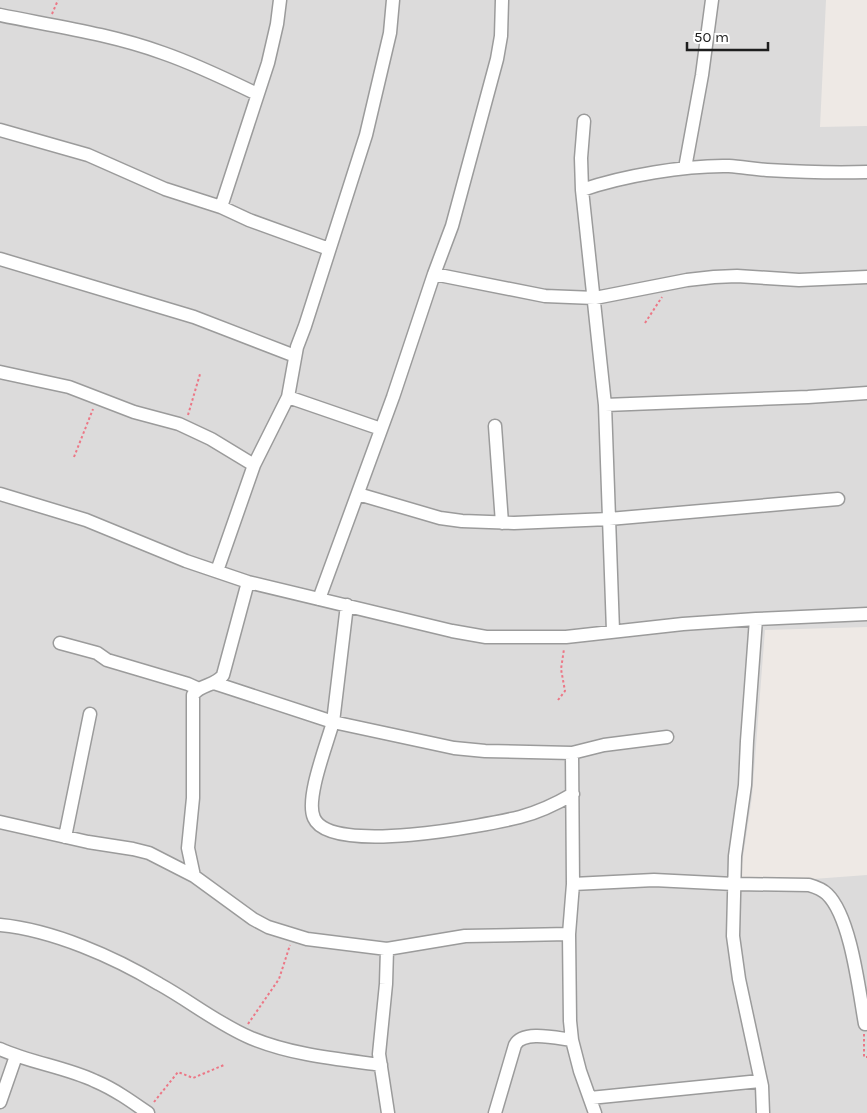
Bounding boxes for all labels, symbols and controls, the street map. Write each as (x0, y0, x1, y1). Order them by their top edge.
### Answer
scale bar (687, 20, 768, 52)
text: 50 m (694, 28, 729, 46)

